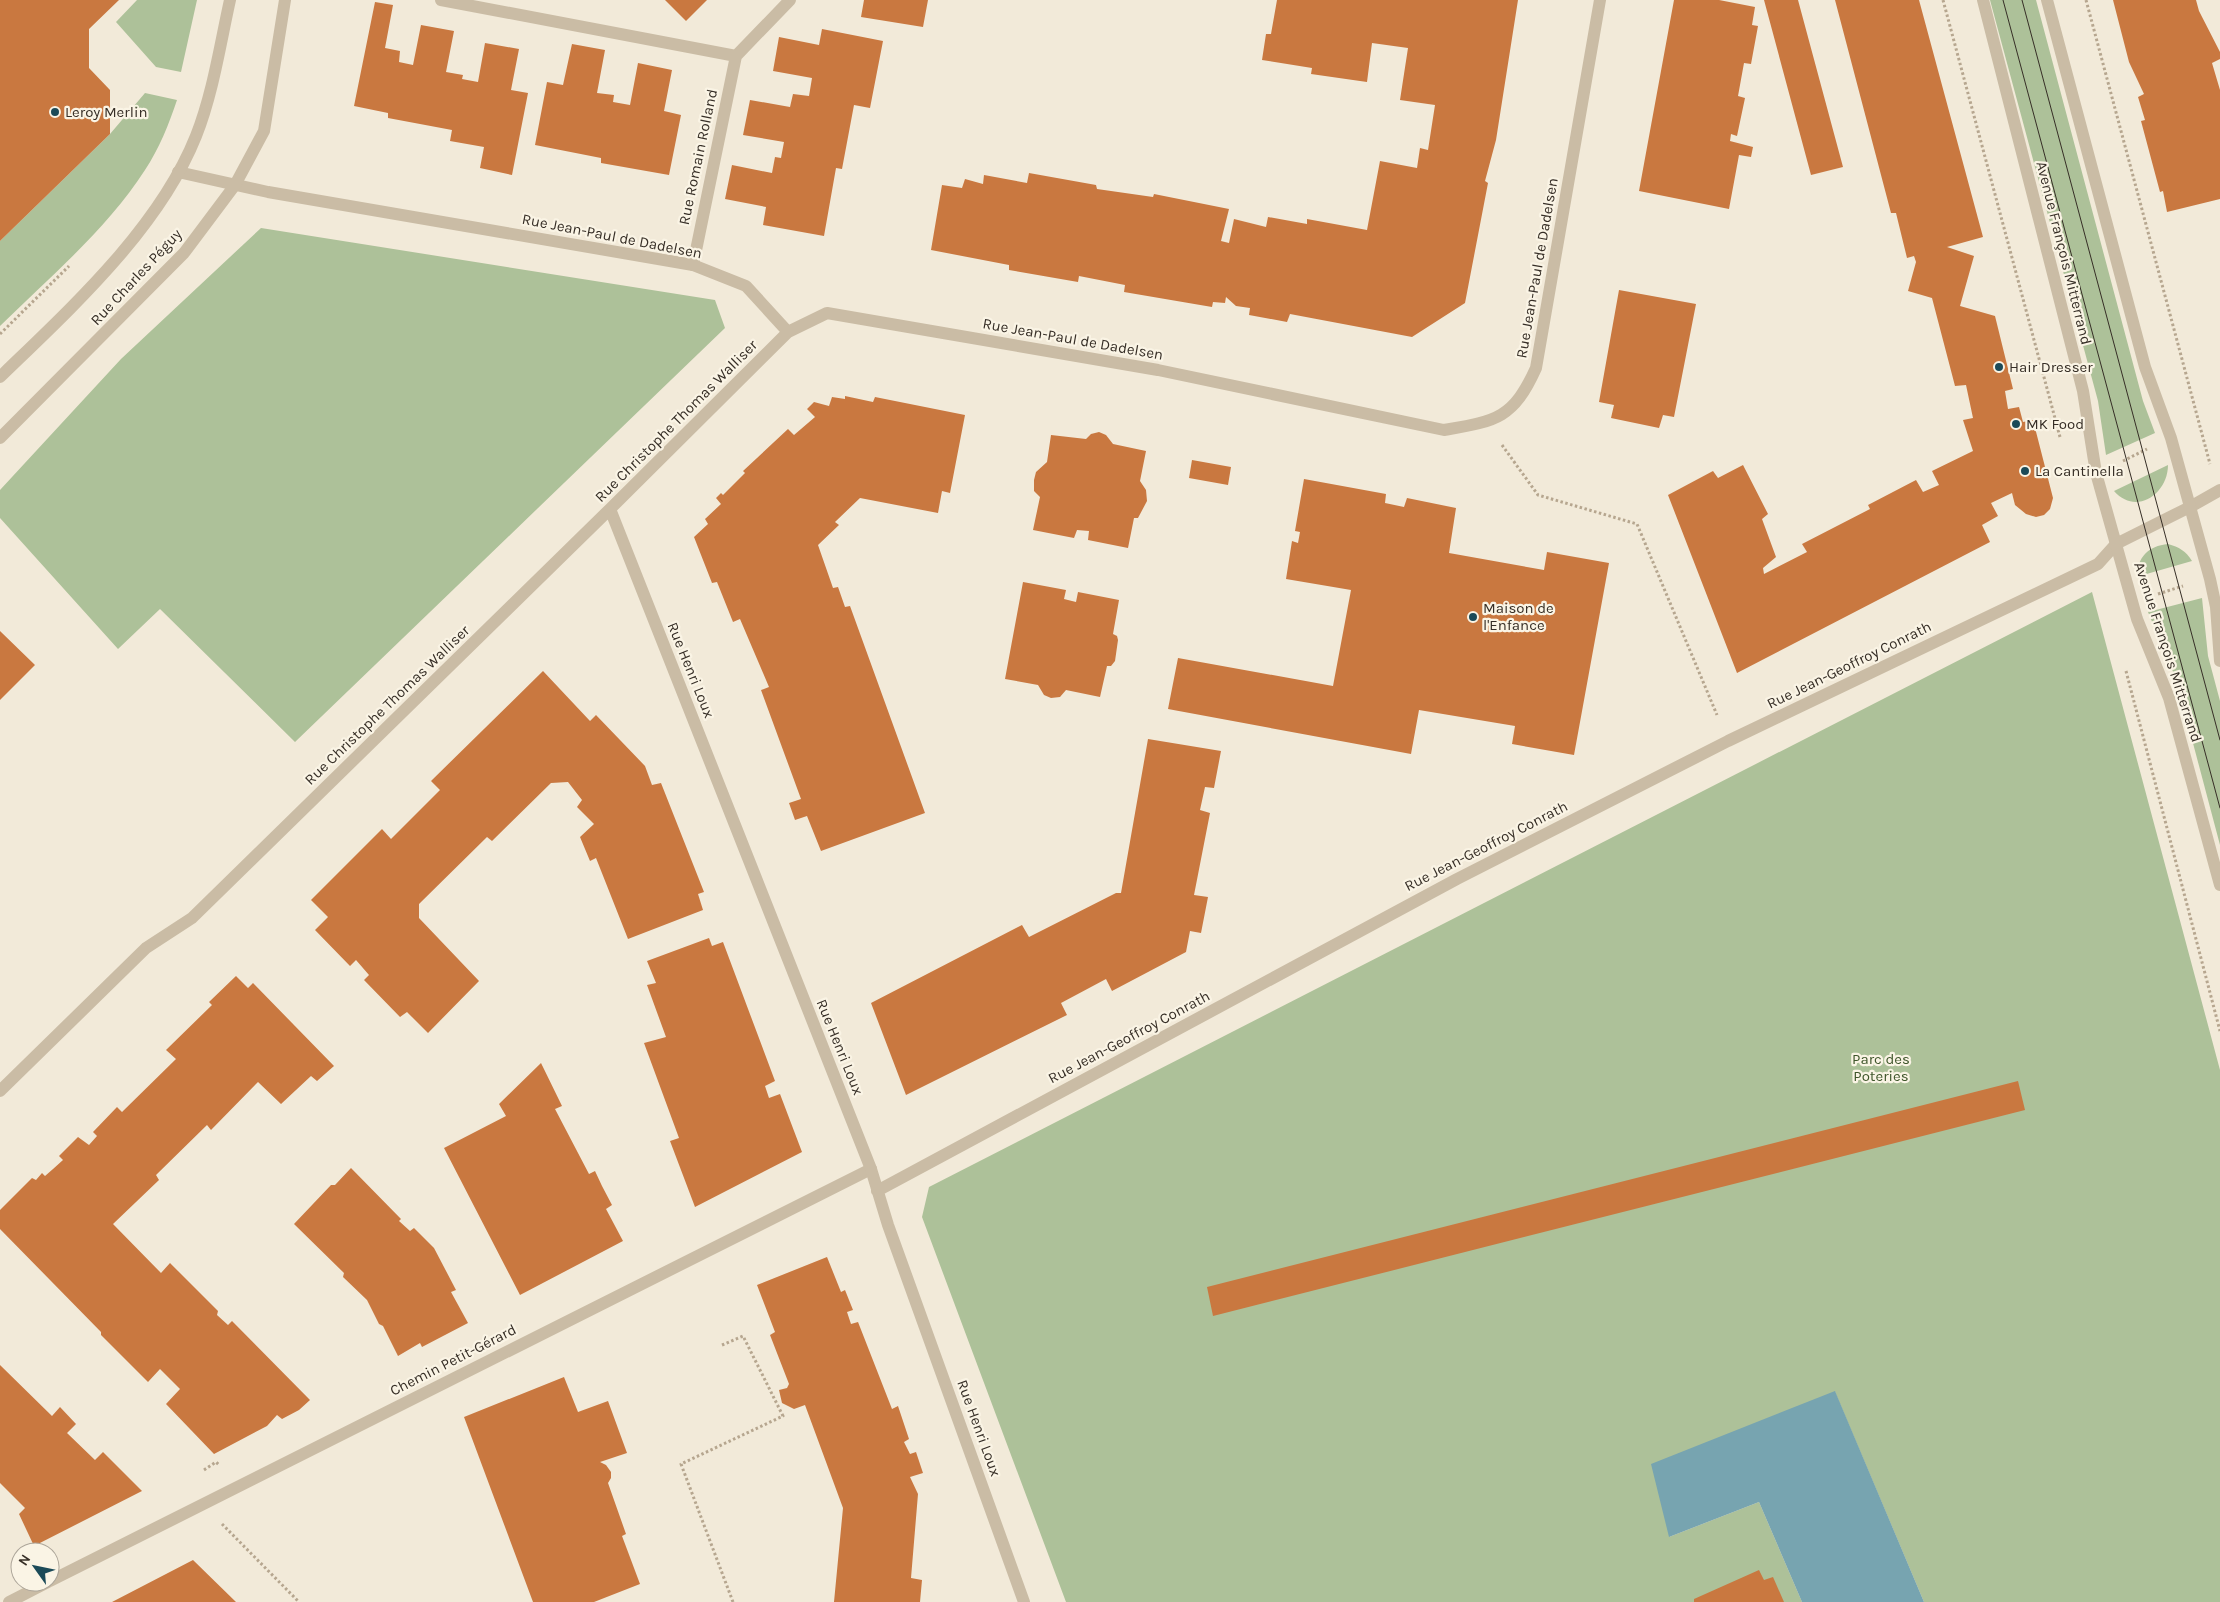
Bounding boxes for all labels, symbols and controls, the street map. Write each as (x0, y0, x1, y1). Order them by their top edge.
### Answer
street label: Rue Romain Rolland (675, 87, 721, 227)
place label: Leroy Merlin (65, 103, 147, 121)
marker: Leroy Merlin (49, 106, 61, 118)
street label: Avenue François Mitterrand (2032, 159, 2096, 347)
street label: Rue Jean-Paul de Dadelsen (1512, 176, 1562, 360)
street label: Rue Jean-Paul de Dadelsen (520, 210, 704, 262)
street label: Rue Charles Péguy (87, 225, 185, 329)
street label: Rue Jean-Paul de Dadelsen (981, 314, 1165, 364)
street label: Rue Christophe Thomas Walliser (591, 336, 761, 506)
place label: Hair Dresser (2009, 358, 2093, 376)
marker: Hair Dresser (1993, 361, 2005, 373)
place label: MK Food (2026, 415, 2084, 433)
marker: MK Food (2010, 418, 2022, 430)
place label: La Cantinella (2035, 462, 2124, 480)
marker: La Cantinella (2019, 465, 2031, 477)
street label: Avenue François Mitterrand (2130, 560, 2206, 744)
place label: Maison de l'Enfance (1483, 599, 1554, 634)
marker: Maison de l'Enfance (1467, 611, 1479, 623)
street label: Rue Jean-Geoffroy Conrath (1764, 617, 1934, 713)
street label: Rue Henri Loux (664, 619, 719, 721)
street label: Rue Christophe Thomas Walliser (301, 621, 474, 789)
street label: Rue Jean-Geoffroy Conrath (1401, 797, 1571, 895)
street label: Rue Jean-Geoffroy Conrath (1045, 987, 1213, 1087)
street label: Rue Henri Loux (813, 996, 868, 1098)
park label: Parc des Poteries (1852, 1050, 1910, 1085)
street label: Chemin Petit-Gérard (387, 1320, 519, 1400)
street label: Rue Henri Loux (953, 1377, 1005, 1479)
north arrow (10, 1542, 60, 1592)
text: N (15, 1551, 34, 1569)

